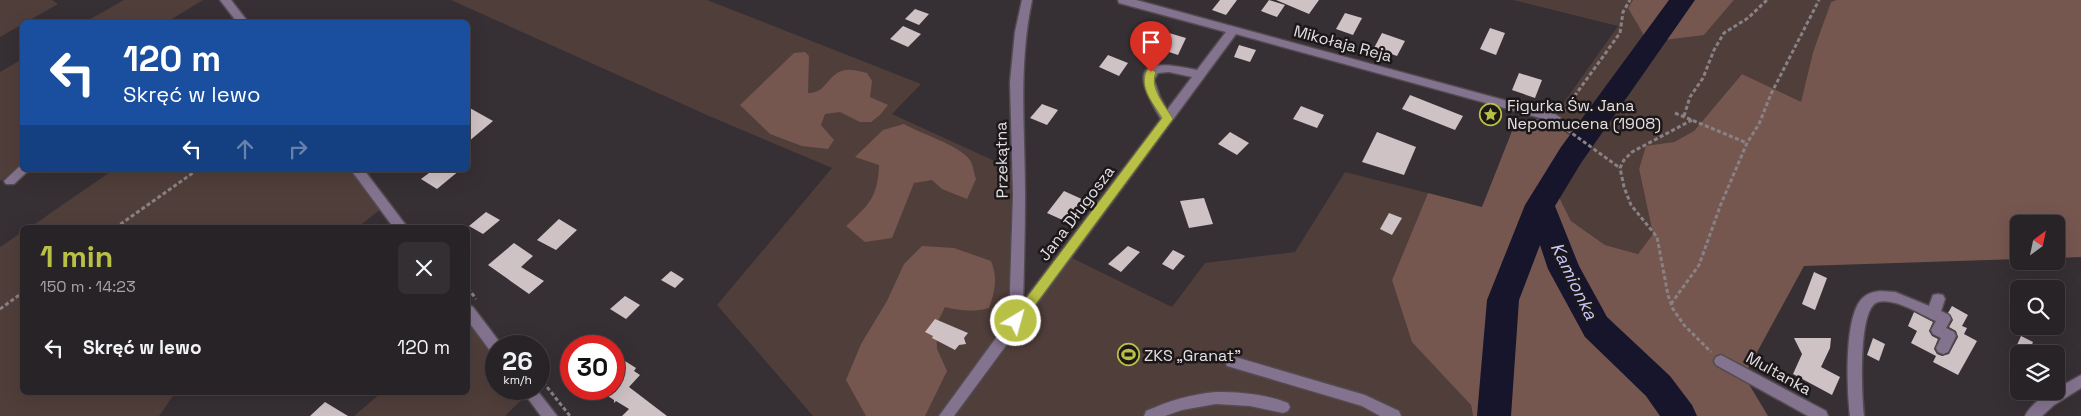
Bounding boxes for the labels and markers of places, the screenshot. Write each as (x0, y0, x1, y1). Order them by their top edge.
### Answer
pin (1130, 21, 1172, 72)
place label: Figurka Św. Jana Nepomucena (1908) (1507, 95, 1661, 134)
place icon: Figurka Św. Jana Nepomucena (1908) (1479, 102, 1503, 126)
sports icon: ZKS „Granat” (1116, 343, 1140, 367)
place label: ZKS „Granat” (1144, 345, 1241, 366)

